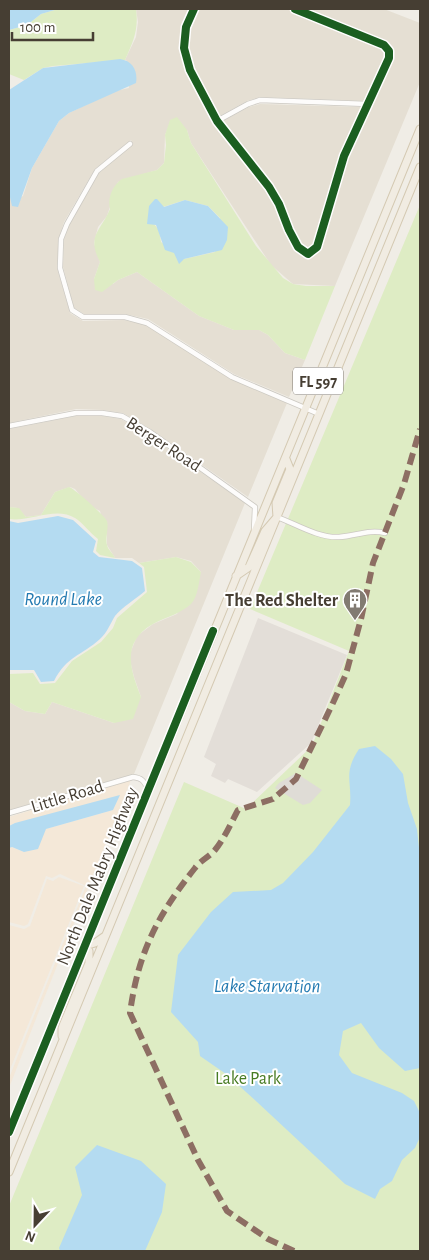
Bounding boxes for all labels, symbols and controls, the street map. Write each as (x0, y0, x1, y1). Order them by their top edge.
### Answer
scale bar (12, 10, 94, 42)
text: 100 m (20, 20, 55, 35)
road number: FL 597 (293, 368, 343, 394)
street label: Berger Road (123, 414, 204, 476)
building icon: The Red Shelter (342, 587, 368, 621)
water label: Round Lake (24, 590, 102, 609)
place label: The Red Shelter (225, 592, 339, 610)
street label: Little Road (29, 777, 106, 817)
street label: North Dale Mabry Highway (54, 784, 142, 968)
water label: Lake Starvation (214, 977, 320, 996)
park label: Lake Park (215, 1070, 282, 1088)
north arrow (10, 1200, 60, 1250)
text: N (23, 1228, 38, 1244)

